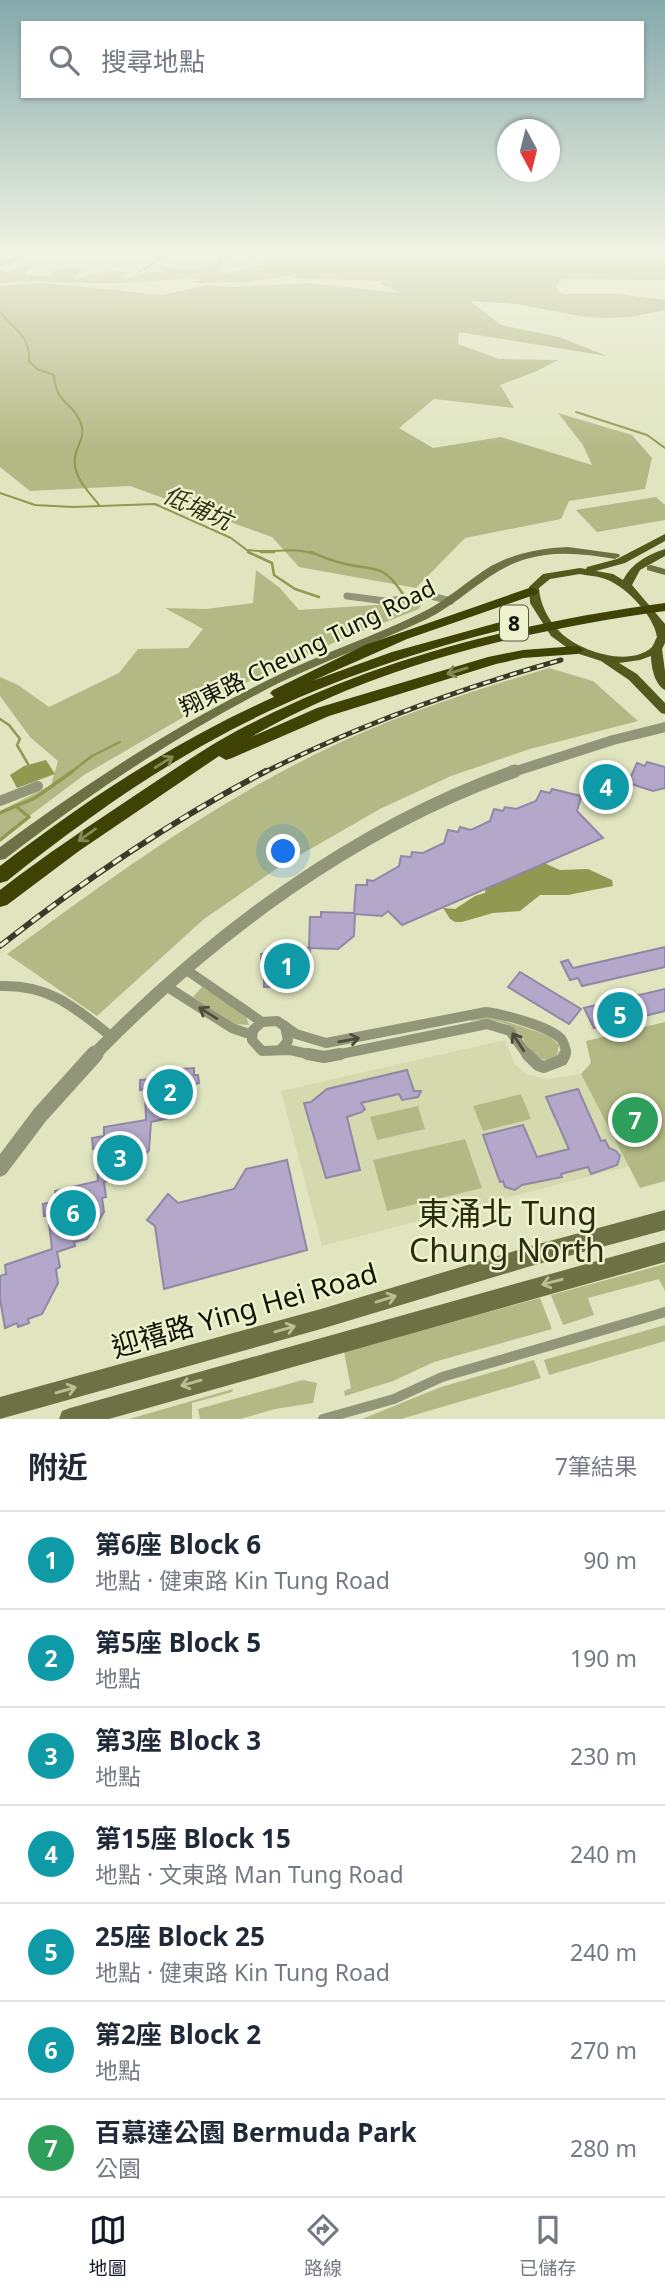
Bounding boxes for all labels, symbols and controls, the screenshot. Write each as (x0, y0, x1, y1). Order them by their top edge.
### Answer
search box (21, 21, 644, 98)
icon: search (45, 41, 83, 79)
text: 搜尋地點 (101, 43, 205, 79)
north arrow (497, 119, 560, 182)
water label: 低埔坑 (158, 477, 240, 538)
street label: 翔東路 Cheung Tung Road (174, 571, 440, 723)
road number: 8 (500, 606, 528, 640)
one-way arrow (446, 666, 468, 679)
one-way arrow (153, 754, 173, 768)
pin: 4 (583, 761, 629, 813)
one-way arrow (78, 828, 98, 842)
your location (266, 834, 300, 868)
pin: 1 (264, 940, 310, 992)
pin: 5 (597, 989, 643, 1041)
one-way arrow (198, 1006, 218, 1020)
one-way arrow (337, 1033, 360, 1046)
one-way arrow (510, 1033, 525, 1052)
pin: 2 (147, 1066, 193, 1118)
pin: 7 (612, 1094, 658, 1146)
pin: 3 (97, 1132, 143, 1184)
pin: 6 (50, 1187, 96, 1239)
district label: 東涌北 Tung Chung North (409, 1191, 605, 1271)
street label: 迎禧路 Ying Hei Road (107, 1253, 381, 1365)
one-way arrow (541, 1277, 563, 1290)
one-way arrow (375, 1292, 397, 1305)
one-way arrow (273, 1322, 296, 1335)
one-way arrow (180, 1378, 202, 1391)
one-way arrow (54, 1383, 77, 1396)
text: 附近 (28, 1446, 88, 1487)
text: 7筆結果 (555, 1450, 637, 1482)
text: 第6座 Block 6 (95, 1526, 261, 1562)
text: 1 (44, 1544, 58, 1576)
text: 90 m (583, 1544, 637, 1576)
text: 地點 · 健東路 Kin Tung Road (95, 1564, 390, 1596)
text: 第5座 Block 5 (95, 1624, 261, 1660)
text: 2 (44, 1642, 58, 1674)
text: 190 m (570, 1642, 637, 1674)
text: 地點 (95, 1662, 141, 1694)
text: 第3座 Block 3 (95, 1722, 261, 1758)
text: 3 (44, 1740, 58, 1772)
text: 230 m (570, 1740, 637, 1772)
text: 地點 (95, 1760, 141, 1792)
text: 第15座 Block 15 (95, 1820, 291, 1856)
text: 4 (44, 1838, 58, 1870)
text: 240 m (570, 1838, 637, 1870)
text: 地點 · 文東路 Man Tung Road (95, 1858, 404, 1890)
text: 25座 Block 25 (95, 1918, 265, 1954)
text: 5 (44, 1936, 58, 1968)
text: 240 m (570, 1936, 637, 1968)
text: 地點 · 健東路 Kin Tung Road (95, 1956, 390, 1988)
text: 第2座 Block 2 (95, 2016, 261, 2052)
text: 6 (44, 2034, 58, 2066)
text: 270 m (570, 2034, 637, 2066)
text: 地點 (95, 2054, 141, 2086)
text: 百慕達公園 Bermuda Park (95, 2114, 417, 2150)
text: 7 (44, 2132, 58, 2164)
text: 280 m (570, 2132, 637, 2164)
text: 公園 (95, 2152, 141, 2184)
tab: 地圖 (89, 2211, 127, 2281)
tab: 路線 (304, 2211, 342, 2281)
tab: 已儲存 (519, 2211, 576, 2281)

